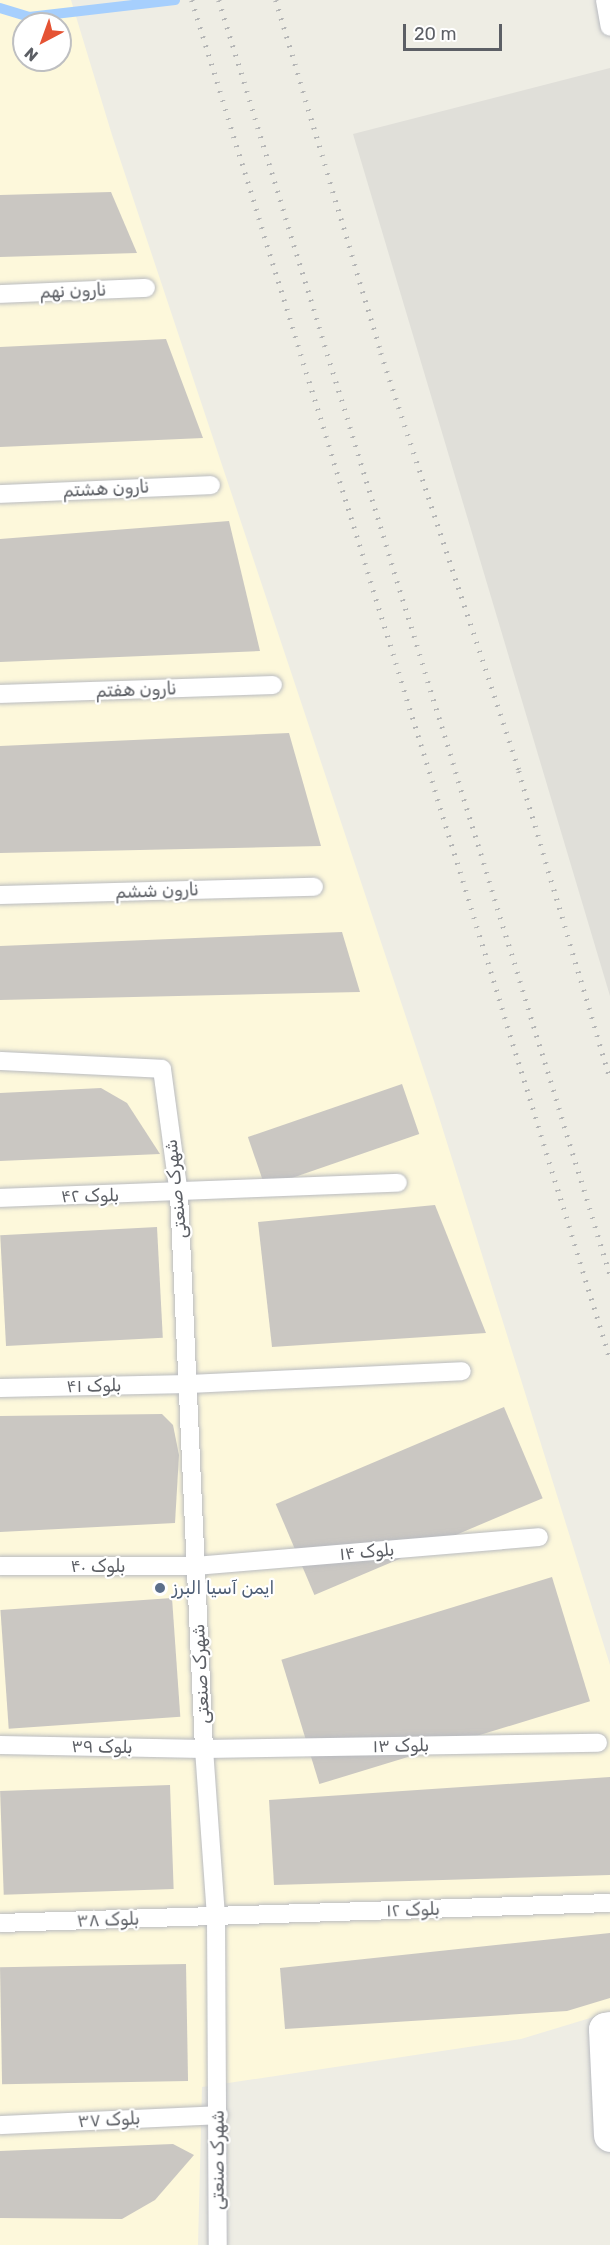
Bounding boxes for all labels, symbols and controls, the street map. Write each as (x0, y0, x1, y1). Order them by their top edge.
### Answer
north arrow (12, 12, 72, 72)
scale bar (406, 12, 505, 50)
text: 20 m (414, 23, 456, 45)
text: N (21, 44, 42, 65)
street label: نارون نهم (39, 279, 107, 303)
street label: نارون هشتم (62, 476, 150, 502)
street label: نارون هفتم (95, 678, 177, 702)
street label: نارون ششم (115, 879, 199, 903)
street label: شهرک صنعتی (160, 1138, 192, 1240)
street label: بلوک ۴۲ (61, 1185, 119, 1207)
street label: بلوک ۴۱ (66, 1375, 122, 1397)
street label: بلوک ۱۴ (339, 1539, 395, 1565)
street label: بلوک ۴۰ (70, 1555, 126, 1577)
place label: ایمن آسیا البرز (172, 1577, 274, 1599)
marker: ایمن آسیا البرز (153, 1581, 167, 1595)
street label: شهرک صنعتی (188, 1623, 214, 1725)
street label: بلوک ۱۳ (373, 1735, 429, 1757)
street label: بلوک ۳۹ (71, 1736, 133, 1758)
street label: بلوک ۱۲ (386, 1898, 440, 1922)
street label: بلوک ۳۸ (76, 1908, 140, 1932)
street label: بلوک ۳۷ (77, 2108, 141, 2132)
street label: شهرک صنعتی (207, 2110, 229, 2210)

